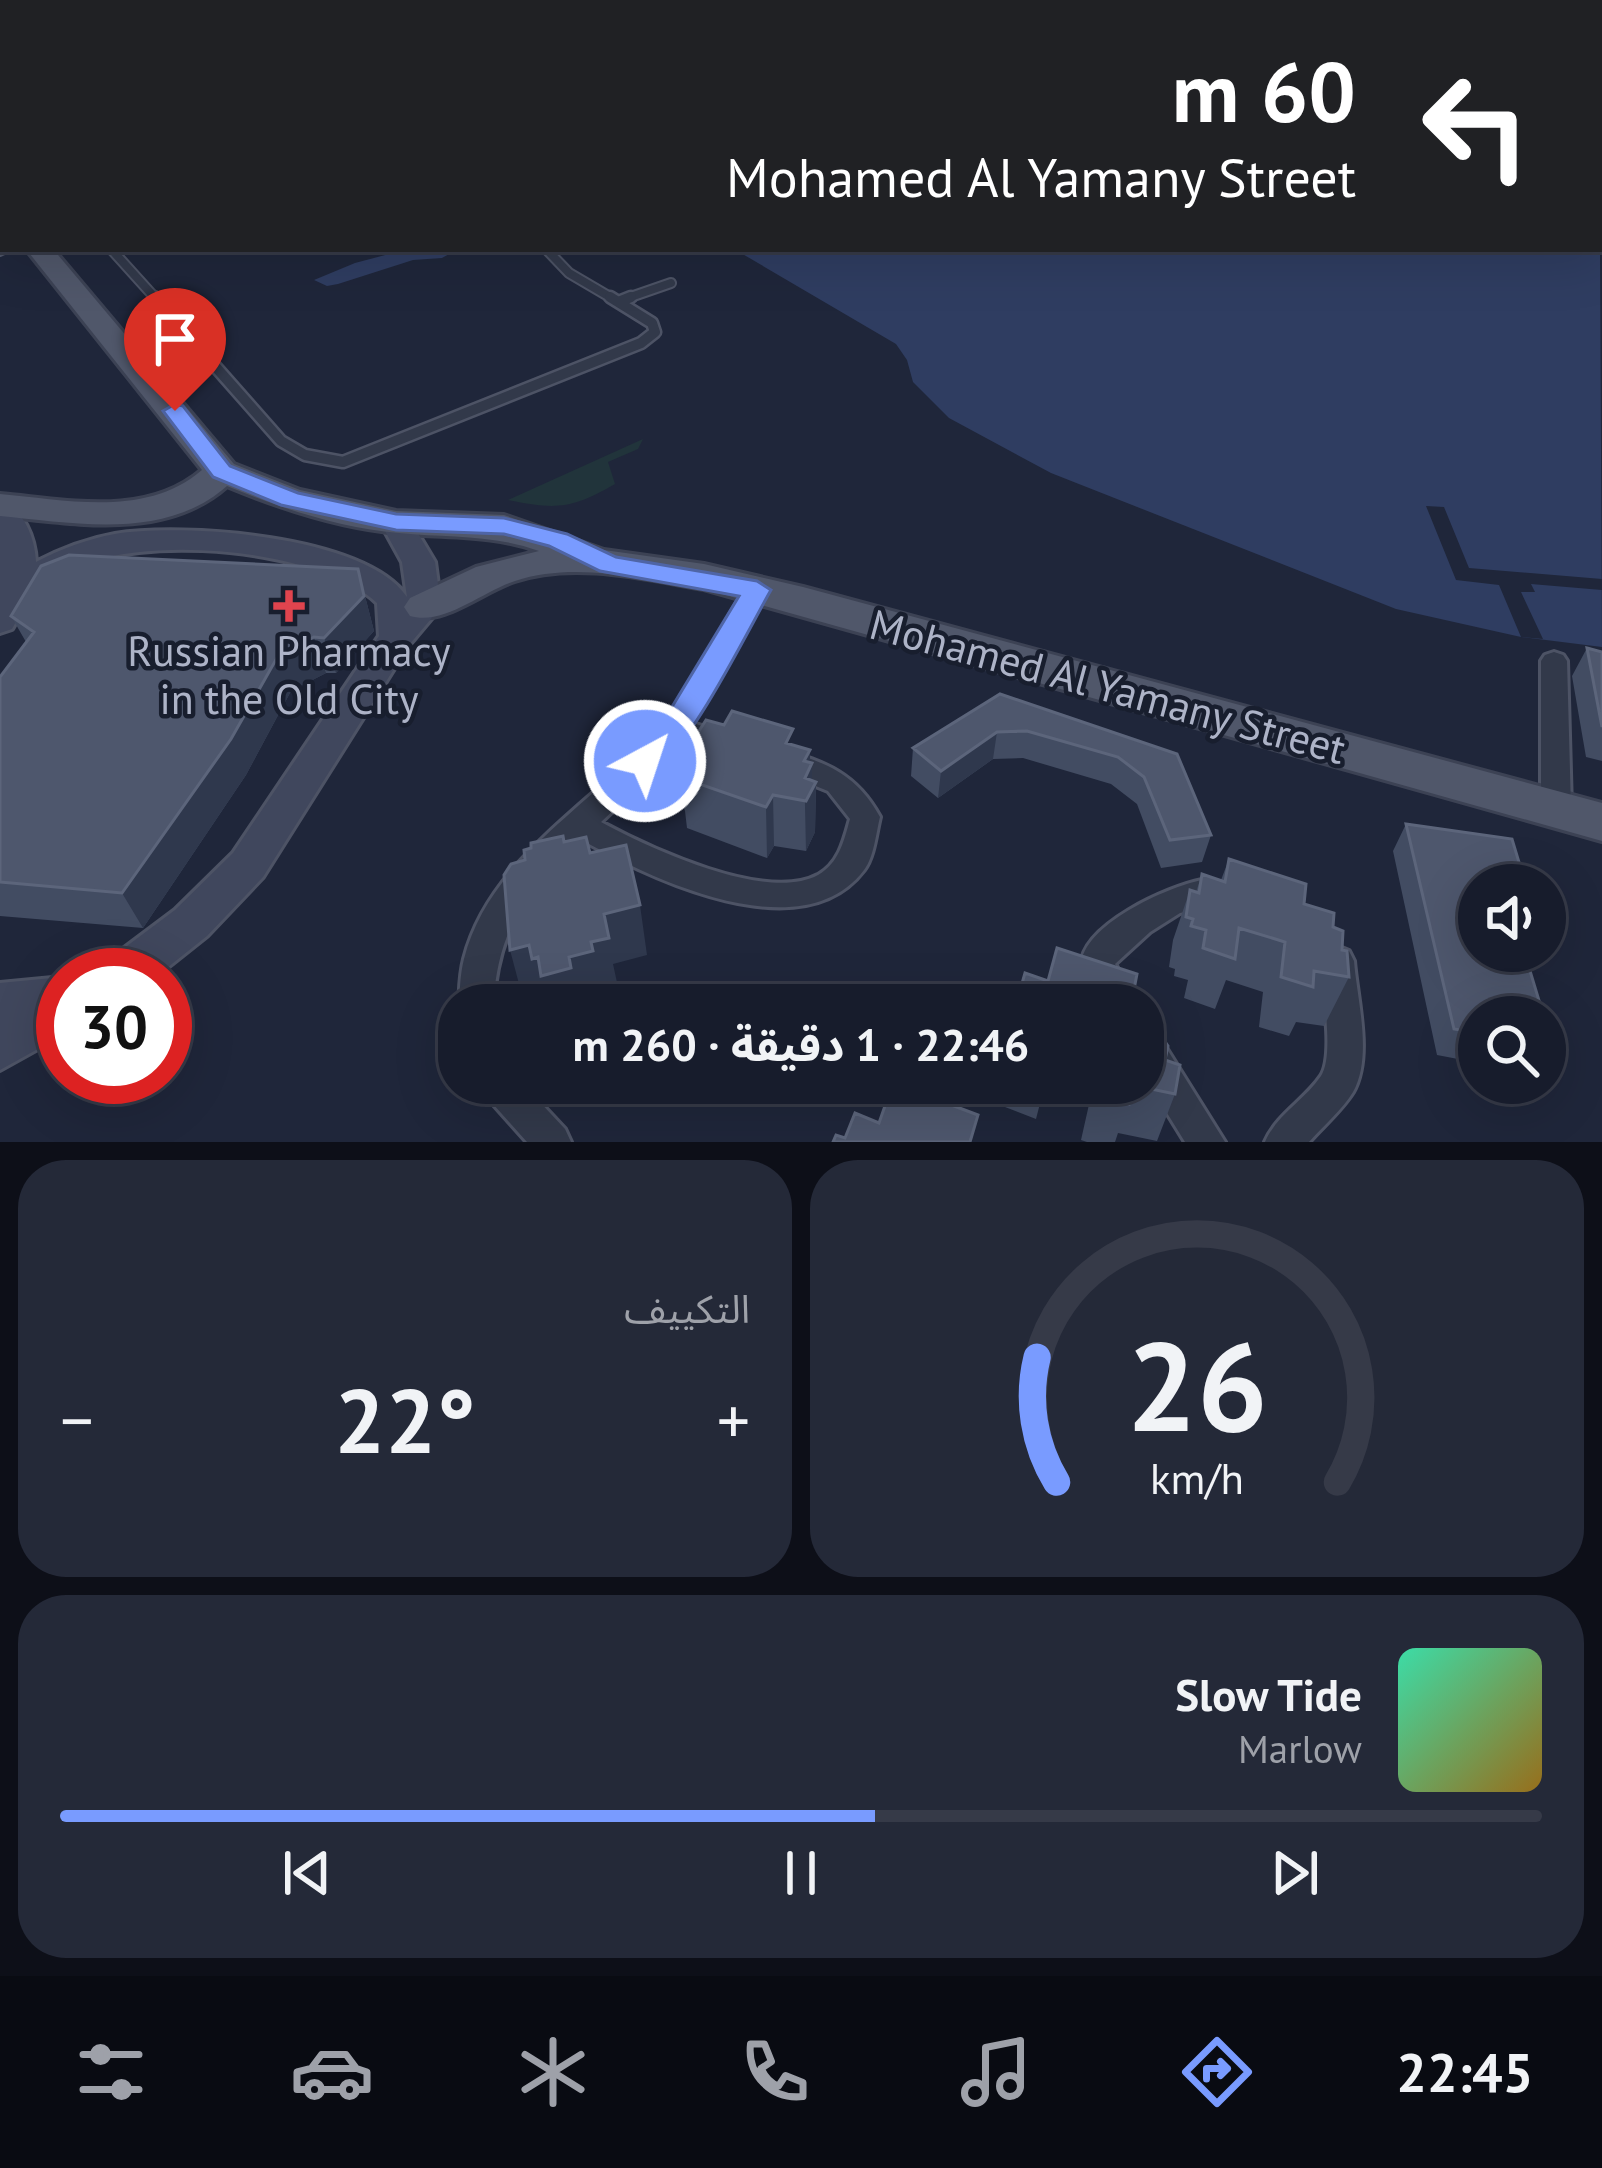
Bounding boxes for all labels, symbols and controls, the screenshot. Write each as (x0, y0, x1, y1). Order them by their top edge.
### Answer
text: 60 m (1172, 36, 1356, 145)
icon: left (1398, 48, 1554, 204)
text: Mohamed Al Yamany Street (726, 142, 1356, 212)
pin (124, 288, 226, 411)
icon: arrive (142, 306, 208, 372)
marker: Russian Pharmacy in the Old City (276, 593, 302, 619)
street label: Mohamed Al Yamany Street (864, 596, 1352, 776)
place label: Russian Pharmacy in the Old City (127, 623, 451, 726)
position arrow (582, 698, 708, 824)
map controls (1458, 864, 1566, 1104)
button: sound (1458, 864, 1566, 972)
speed limit sign: 30 (36, 948, 192, 1104)
button: search (1458, 996, 1566, 1104)
text: 22:46 · 1 دقيقة · 260 m (573, 1015, 1029, 1073)
text: التكييف (624, 1283, 750, 1334)
text: 26 (1126, 1304, 1268, 1465)
text: 22° (334, 1361, 476, 1478)
text: − (60, 1377, 93, 1462)
text: + (717, 1377, 750, 1462)
text: km/h (1150, 1449, 1244, 1505)
text: Slow Tide (1175, 1665, 1362, 1723)
text: Marlow (1238, 1723, 1362, 1774)
icon: previous (274, 1840, 340, 1906)
icon: pause (768, 1840, 834, 1906)
icon: next (1262, 1840, 1328, 1906)
icon: filters (69, 2030, 153, 2114)
icon: car (290, 2030, 374, 2114)
icon: climate (511, 2030, 595, 2114)
icon: phone (733, 2030, 817, 2114)
icon: music (954, 2030, 1038, 2114)
icon: directions (1175, 2030, 1259, 2114)
text: 22:45 (1396, 2037, 1533, 2107)

